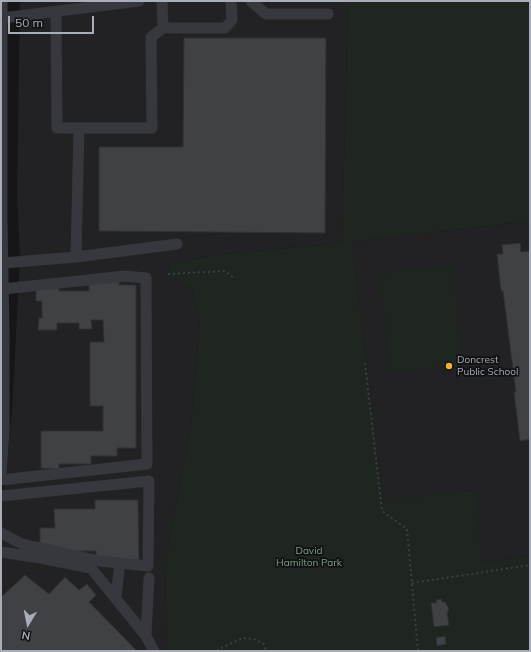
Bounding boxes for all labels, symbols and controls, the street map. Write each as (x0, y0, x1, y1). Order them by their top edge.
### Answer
scale bar (10, 8, 96, 34)
text: 50 m (15, 15, 43, 30)
place label: Doncrest Public School (457, 354, 518, 378)
marker: Doncrest Public School (444, 361, 454, 371)
park label: David Hamilton Park (276, 545, 342, 568)
north arrow (8, 604, 48, 644)
text: N (21, 628, 31, 643)

